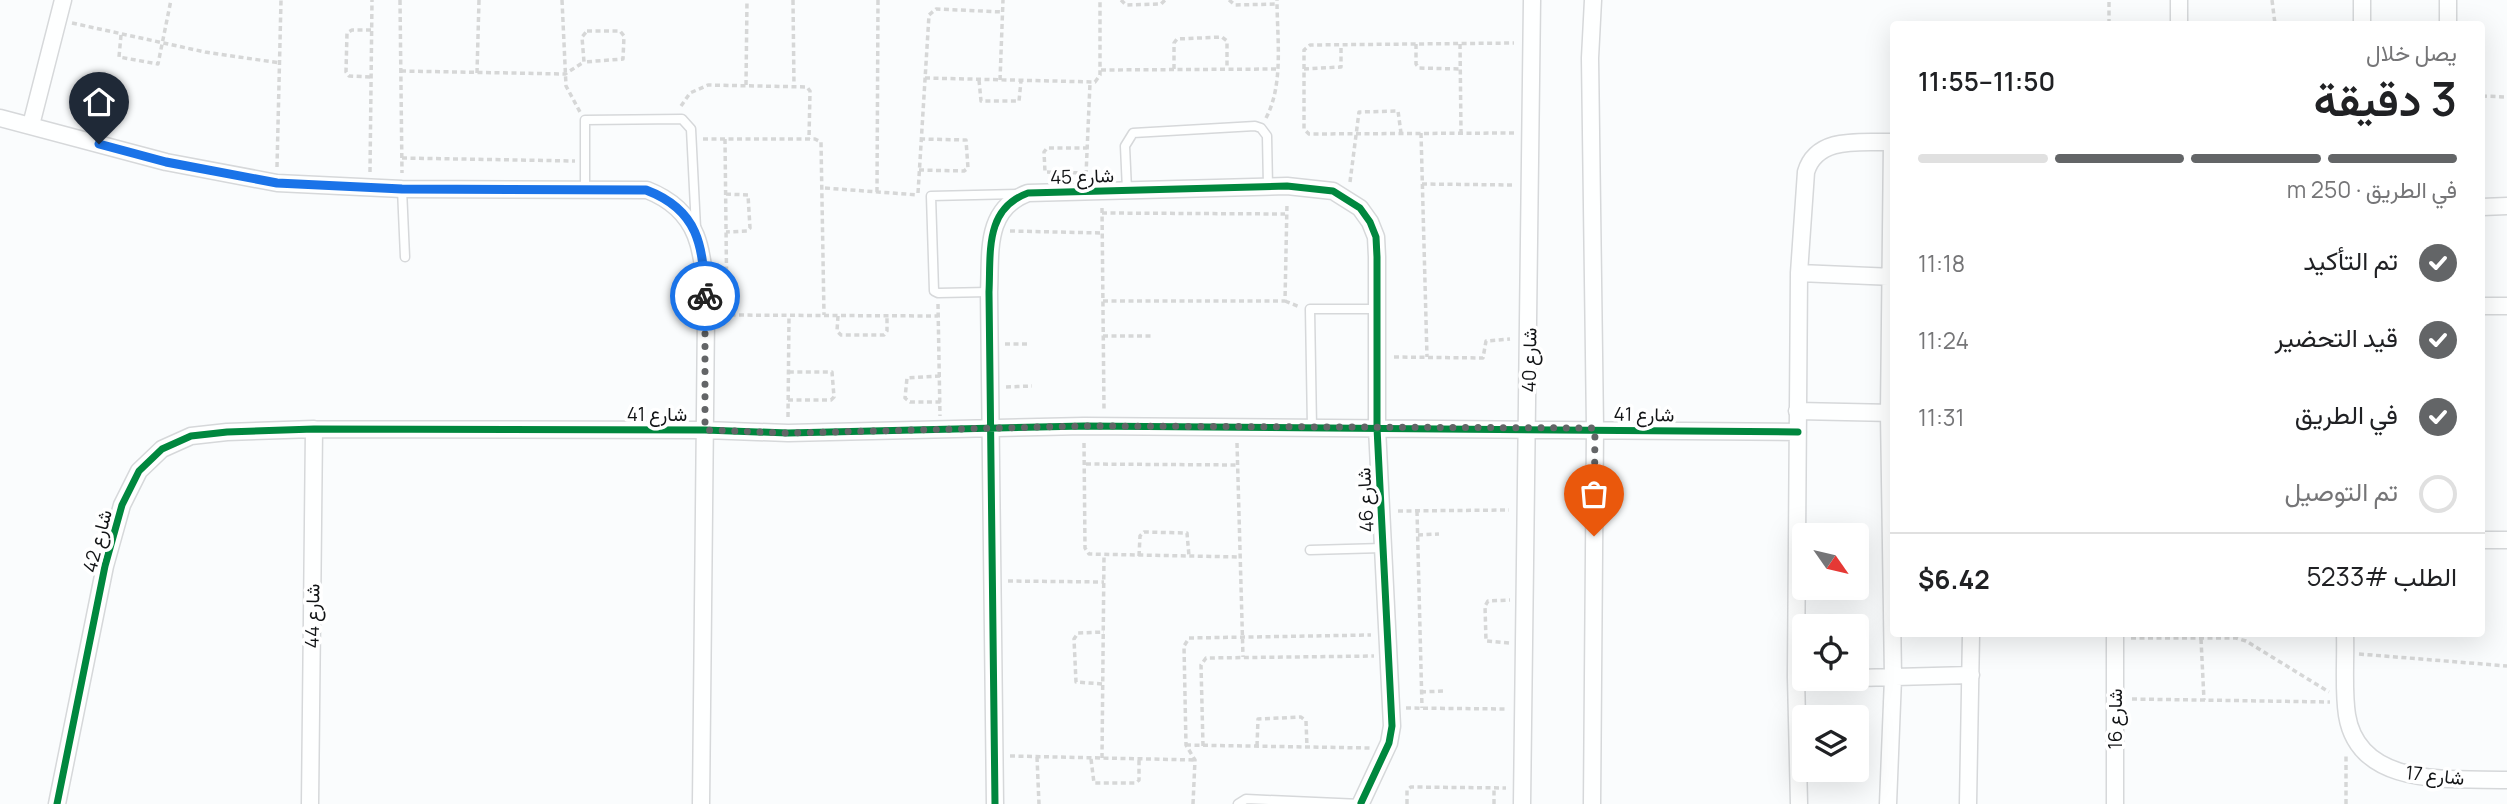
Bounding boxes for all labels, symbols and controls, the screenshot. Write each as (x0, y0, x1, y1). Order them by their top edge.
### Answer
text: يصل خلال (2366, 36, 2457, 68)
text: 11:50–11:55 (1918, 63, 2055, 99)
text: 3 دقيقة (2313, 67, 2457, 130)
pin (69, 72, 129, 144)
icon: home (80, 83, 118, 121)
street label: شارع 45 (1049, 162, 1115, 190)
text: في الطريق · 250 m (2287, 173, 2457, 205)
text: تم التأكيد (2303, 242, 2398, 278)
icon: check (2419, 244, 2457, 282)
text: 11:18 (1918, 247, 1965, 279)
courier (670, 261, 740, 331)
icon: bike (686, 277, 724, 315)
text: قيد التحضير (2274, 319, 2398, 355)
icon: check (2419, 321, 2457, 359)
text: 11:24 (1918, 324, 1969, 356)
street label: شارع 40 (1515, 327, 1543, 393)
text: في الطريق (2295, 396, 2398, 432)
icon: check (2419, 398, 2457, 436)
street label: شارع 41 (1613, 400, 1675, 428)
street label: شارع 41 (627, 401, 687, 427)
text: 11:31 (1918, 401, 1965, 433)
pin (1564, 464, 1624, 536)
street label: شارع 46 (1350, 467, 1380, 533)
text: تم التوصيل (2284, 473, 2398, 509)
icon: bag (1575, 475, 1613, 513)
street label: شارع 42 (76, 507, 118, 575)
north arrow (1792, 523, 1869, 600)
map controls (1792, 523, 1869, 782)
text: الطلب #5233 (2307, 558, 2457, 594)
text: $6.42 (1918, 561, 1990, 597)
street label: شارع 44 (298, 583, 326, 649)
button: locate (1792, 614, 1869, 691)
street label: شارع 16 (2102, 688, 2128, 750)
button: layers (1792, 705, 1869, 782)
street label: شارع 17 (2404, 759, 2466, 791)

